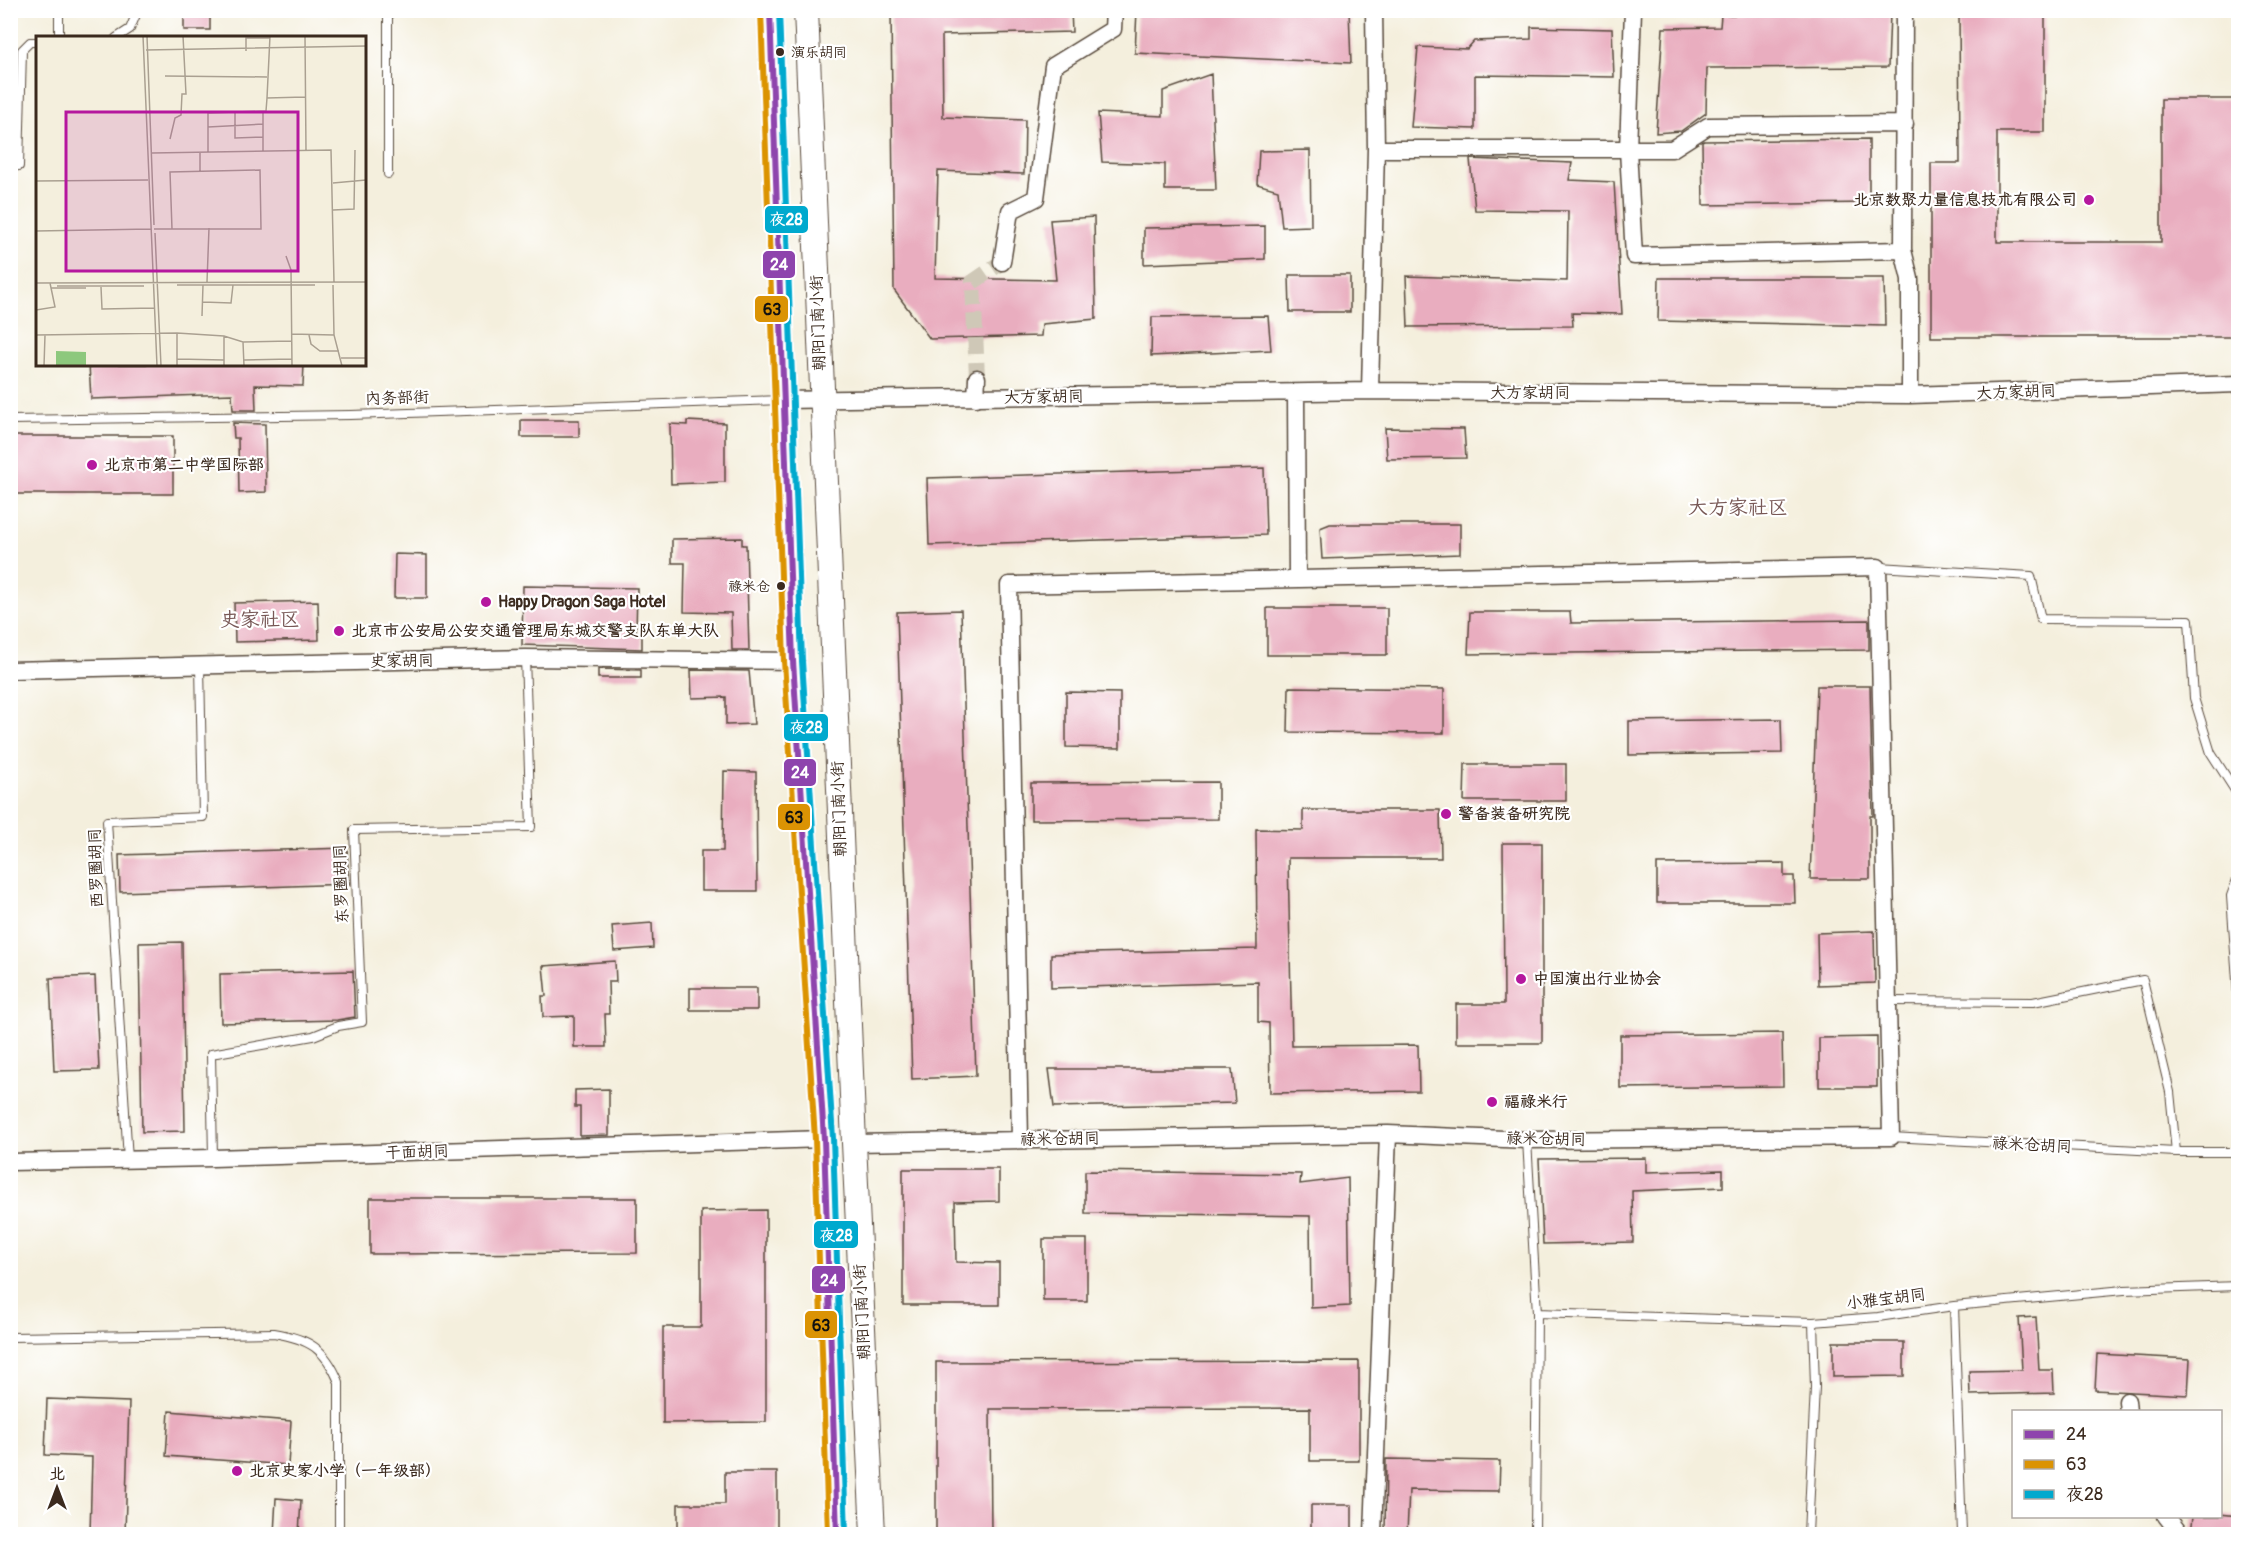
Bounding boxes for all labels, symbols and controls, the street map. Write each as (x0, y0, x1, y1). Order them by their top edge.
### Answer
inset map (36, 36, 366, 366)
place label: 演乐胡同 (791, 44, 847, 61)
marker: 演乐胡同 (774, 46, 786, 58)
place label: 北京数聚力量信息技术有限公司 (1853, 190, 2077, 210)
marker: 北京数聚力量信息技术有限公司 (2082, 193, 2096, 207)
line badge: 夜28 (764, 205, 809, 234)
text: 夜28 (769, 210, 803, 230)
line badge: 24 (762, 250, 796, 279)
text: 24 (770, 255, 789, 275)
street label: 朝阳门南小街 (806, 275, 830, 371)
line badge: 63 (754, 295, 789, 323)
text: 63 (763, 300, 781, 320)
street label: 大方家胡同 (1976, 381, 2056, 403)
street label: 大方家胡同 (1490, 383, 1570, 403)
street label: 大方家胡同 (1004, 386, 1084, 408)
street label: 内务部街 (365, 387, 429, 409)
place label: 北京市第二中学国际部 (104, 455, 264, 475)
marker: 北京市第二中学国际部 (85, 458, 99, 472)
district label: 大方家社区 (1688, 495, 1788, 520)
place label: 禄米仓 (728, 578, 770, 595)
marker: 禄米仓 (775, 580, 787, 592)
place label: Happy Dragon Saga Hotel (498, 592, 666, 612)
marker: Happy Dragon Saga Hotel (479, 595, 493, 609)
district label: 史家社区 (220, 607, 300, 632)
place label: 北京市公安局公安交通管理局东城交警支队东单大队 (351, 621, 719, 641)
marker: 北京市公安局公安交通管理局东城交警支队东单大队 (332, 624, 346, 638)
street label: 史家胡同 (370, 650, 434, 672)
line badge: 夜28 (783, 713, 829, 742)
text: 夜28 (789, 718, 823, 738)
line badge: 24 (783, 758, 817, 787)
street label: 朝阳门南小街 (827, 761, 851, 857)
text: 24 (791, 763, 810, 783)
line badge: 63 (777, 803, 811, 831)
place label: 警备装备研究院 (1458, 804, 1570, 824)
marker: 警备装备研究院 (1439, 807, 1453, 821)
text: 63 (785, 808, 803, 828)
street label: 西罗圈胡同 (85, 828, 107, 908)
street label: 东罗圈胡同 (330, 844, 352, 924)
place label: 中国演出行业协会 (1533, 969, 1661, 989)
marker: 中国演出行业协会 (1514, 972, 1528, 986)
place label: 福禄米行 (1504, 1092, 1568, 1112)
marker: 福禄米行 (1485, 1095, 1499, 1109)
street label: 禄米仓胡同 (1020, 1128, 1100, 1150)
street label: 禄米仓胡同 (1506, 1128, 1586, 1150)
street label: 禄米仓胡同 (1992, 1133, 2072, 1157)
street label: 干面胡同 (385, 1141, 449, 1163)
line badge: 夜28 (813, 1220, 859, 1249)
text: 夜28 (819, 1226, 853, 1246)
street label: 朝阳门南小街 (850, 1264, 874, 1360)
line badge: 24 (811, 1265, 846, 1294)
text: 24 (820, 1271, 839, 1291)
street label: 小雅宝胡同 (1845, 1284, 1927, 1314)
line badge: 63 (804, 1310, 838, 1339)
text: 63 (812, 1316, 830, 1336)
legend (2012, 1410, 2222, 1518)
text: 24 (2066, 1423, 2087, 1446)
text: 63 (2066, 1453, 2087, 1476)
north arrow (27, 1458, 87, 1518)
place label: 北京史家小学（一年级部） (249, 1461, 441, 1481)
text: 北 (49, 1464, 65, 1484)
marker: 北京史家小学（一年级部） (230, 1464, 244, 1478)
text: 夜28 (2066, 1483, 2103, 1506)

